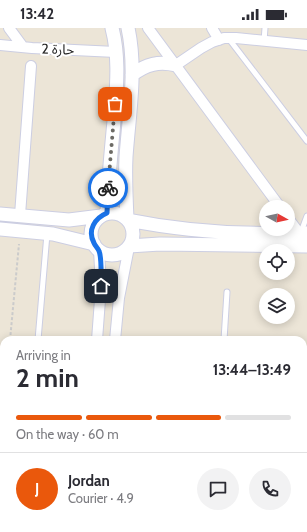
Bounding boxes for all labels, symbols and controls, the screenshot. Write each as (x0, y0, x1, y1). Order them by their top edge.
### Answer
text: 13:42 (20, 5, 54, 23)
street label: حارة 2 (41, 39, 75, 59)
pin (98, 87, 132, 121)
icon: bag (104, 93, 126, 115)
courier (88, 168, 128, 208)
icon: bike (97, 177, 119, 199)
north arrow (259, 200, 295, 236)
map controls (259, 200, 295, 324)
button: locate (259, 244, 295, 280)
pin (84, 269, 118, 303)
icon: home (90, 275, 112, 297)
button: layers (259, 288, 295, 324)
text: Arriving in (16, 347, 71, 363)
text: 13:44–13:49 (213, 361, 291, 379)
text: 2 min (16, 362, 79, 394)
text: On the way · 60 m (16, 426, 119, 442)
button: chat (197, 468, 239, 510)
button: phone (249, 468, 291, 510)
text: Jordan (68, 472, 110, 490)
text: J (35, 480, 39, 498)
text: Courier · 4.9 (68, 490, 134, 506)

